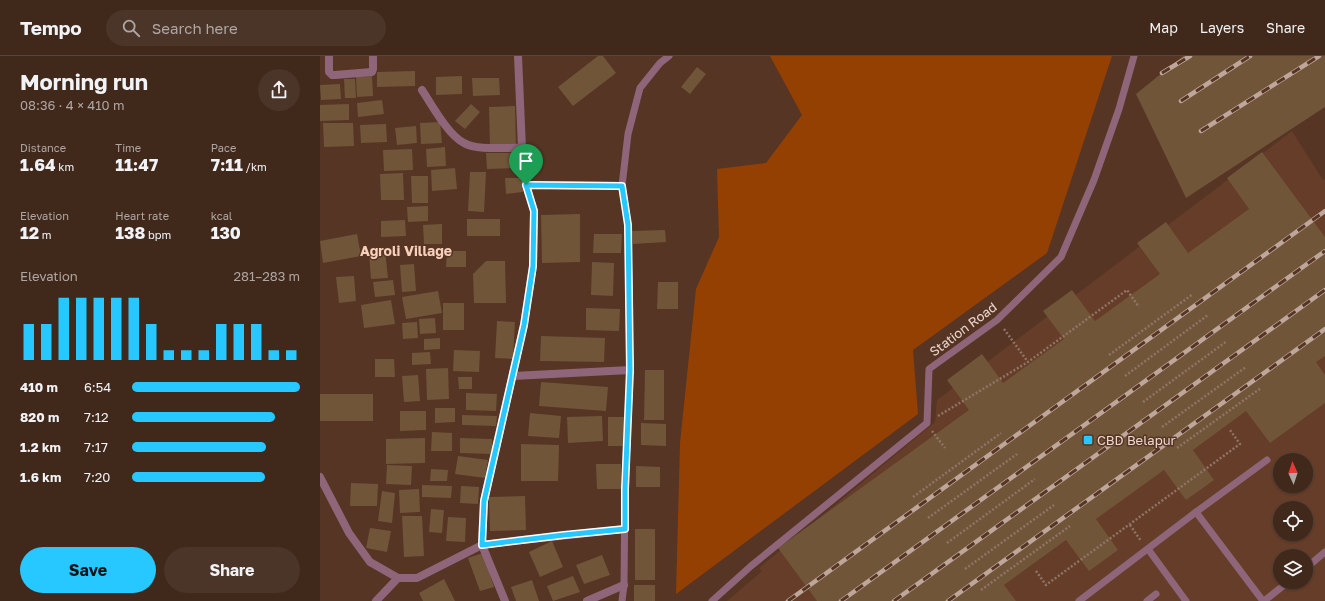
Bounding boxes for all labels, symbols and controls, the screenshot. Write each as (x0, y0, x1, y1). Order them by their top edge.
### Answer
search box (106, 10, 386, 46)
text: Tempo (20, 16, 82, 39)
icon: search (120, 17, 142, 39)
text: Search here (152, 19, 238, 37)
text: Map (1149, 19, 1178, 36)
text: Layers (1200, 19, 1244, 36)
text: Share (1266, 19, 1305, 36)
text: Morning run (20, 68, 148, 95)
button: share (258, 69, 300, 111)
text: 08:36 · 4 × 410 m (20, 97, 124, 113)
text: Distance (20, 141, 66, 154)
text: Time (115, 141, 141, 154)
text: Pace (211, 141, 236, 154)
pin (509, 144, 543, 185)
icon: arrive (515, 150, 537, 172)
text: 1.64 (20, 154, 56, 175)
text: 11:47 (115, 154, 158, 175)
text: 7:11 (211, 154, 243, 175)
text: km (56, 160, 74, 173)
text: /km (243, 160, 267, 173)
text: Elevation (20, 209, 69, 222)
text: Heart rate (115, 209, 169, 222)
text: kcal (211, 209, 232, 222)
text: 12 (20, 222, 39, 243)
text: 138 (115, 222, 145, 243)
text: 130 (211, 222, 241, 243)
text: m (39, 228, 52, 241)
text: bpm (145, 228, 171, 241)
district label: Agroli Village (360, 242, 452, 259)
text: Elevation (20, 268, 78, 284)
text: 281–283 m (234, 268, 300, 284)
street label: Station Road (926, 299, 1000, 359)
text: 410 m (20, 379, 58, 395)
text: 6:54 (84, 379, 111, 395)
text: 820 m (20, 409, 59, 425)
text: 7:12 (84, 409, 109, 425)
place label: CBD Belapur (1097, 432, 1176, 448)
marker: CBD Belapur (1082, 434, 1094, 446)
text: 1.2 km (20, 439, 61, 455)
text: 7:17 (84, 439, 108, 455)
north arrow (1273, 453, 1313, 493)
map controls (1273, 453, 1313, 589)
text: 1.6 km (20, 469, 61, 485)
text: 7:20 (84, 469, 110, 485)
button: locate (1273, 501, 1313, 541)
button: Save (20, 547, 156, 593)
button: Share (164, 547, 300, 593)
button: layers (1273, 549, 1313, 589)

